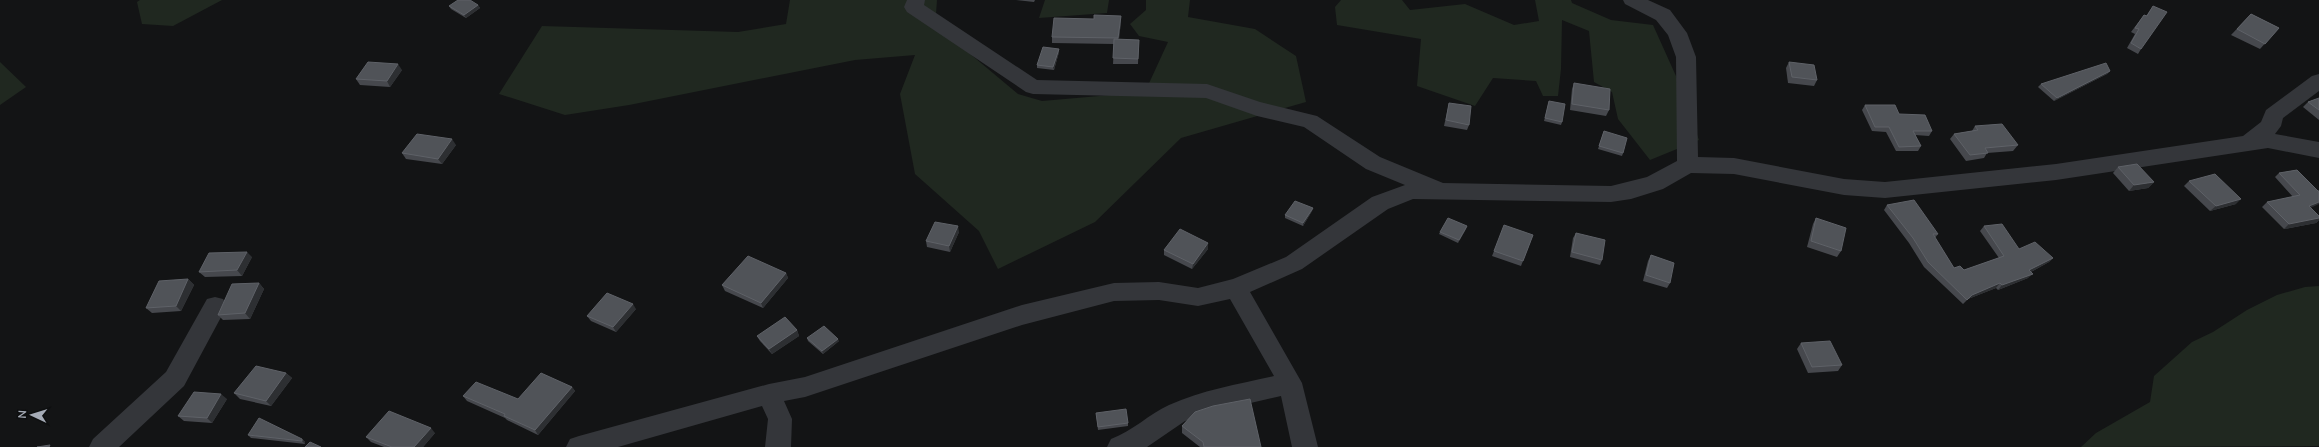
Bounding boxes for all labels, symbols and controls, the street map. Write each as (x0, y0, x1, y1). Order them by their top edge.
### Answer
north arrow (12, 395, 52, 435)
text: N (15, 410, 29, 419)

